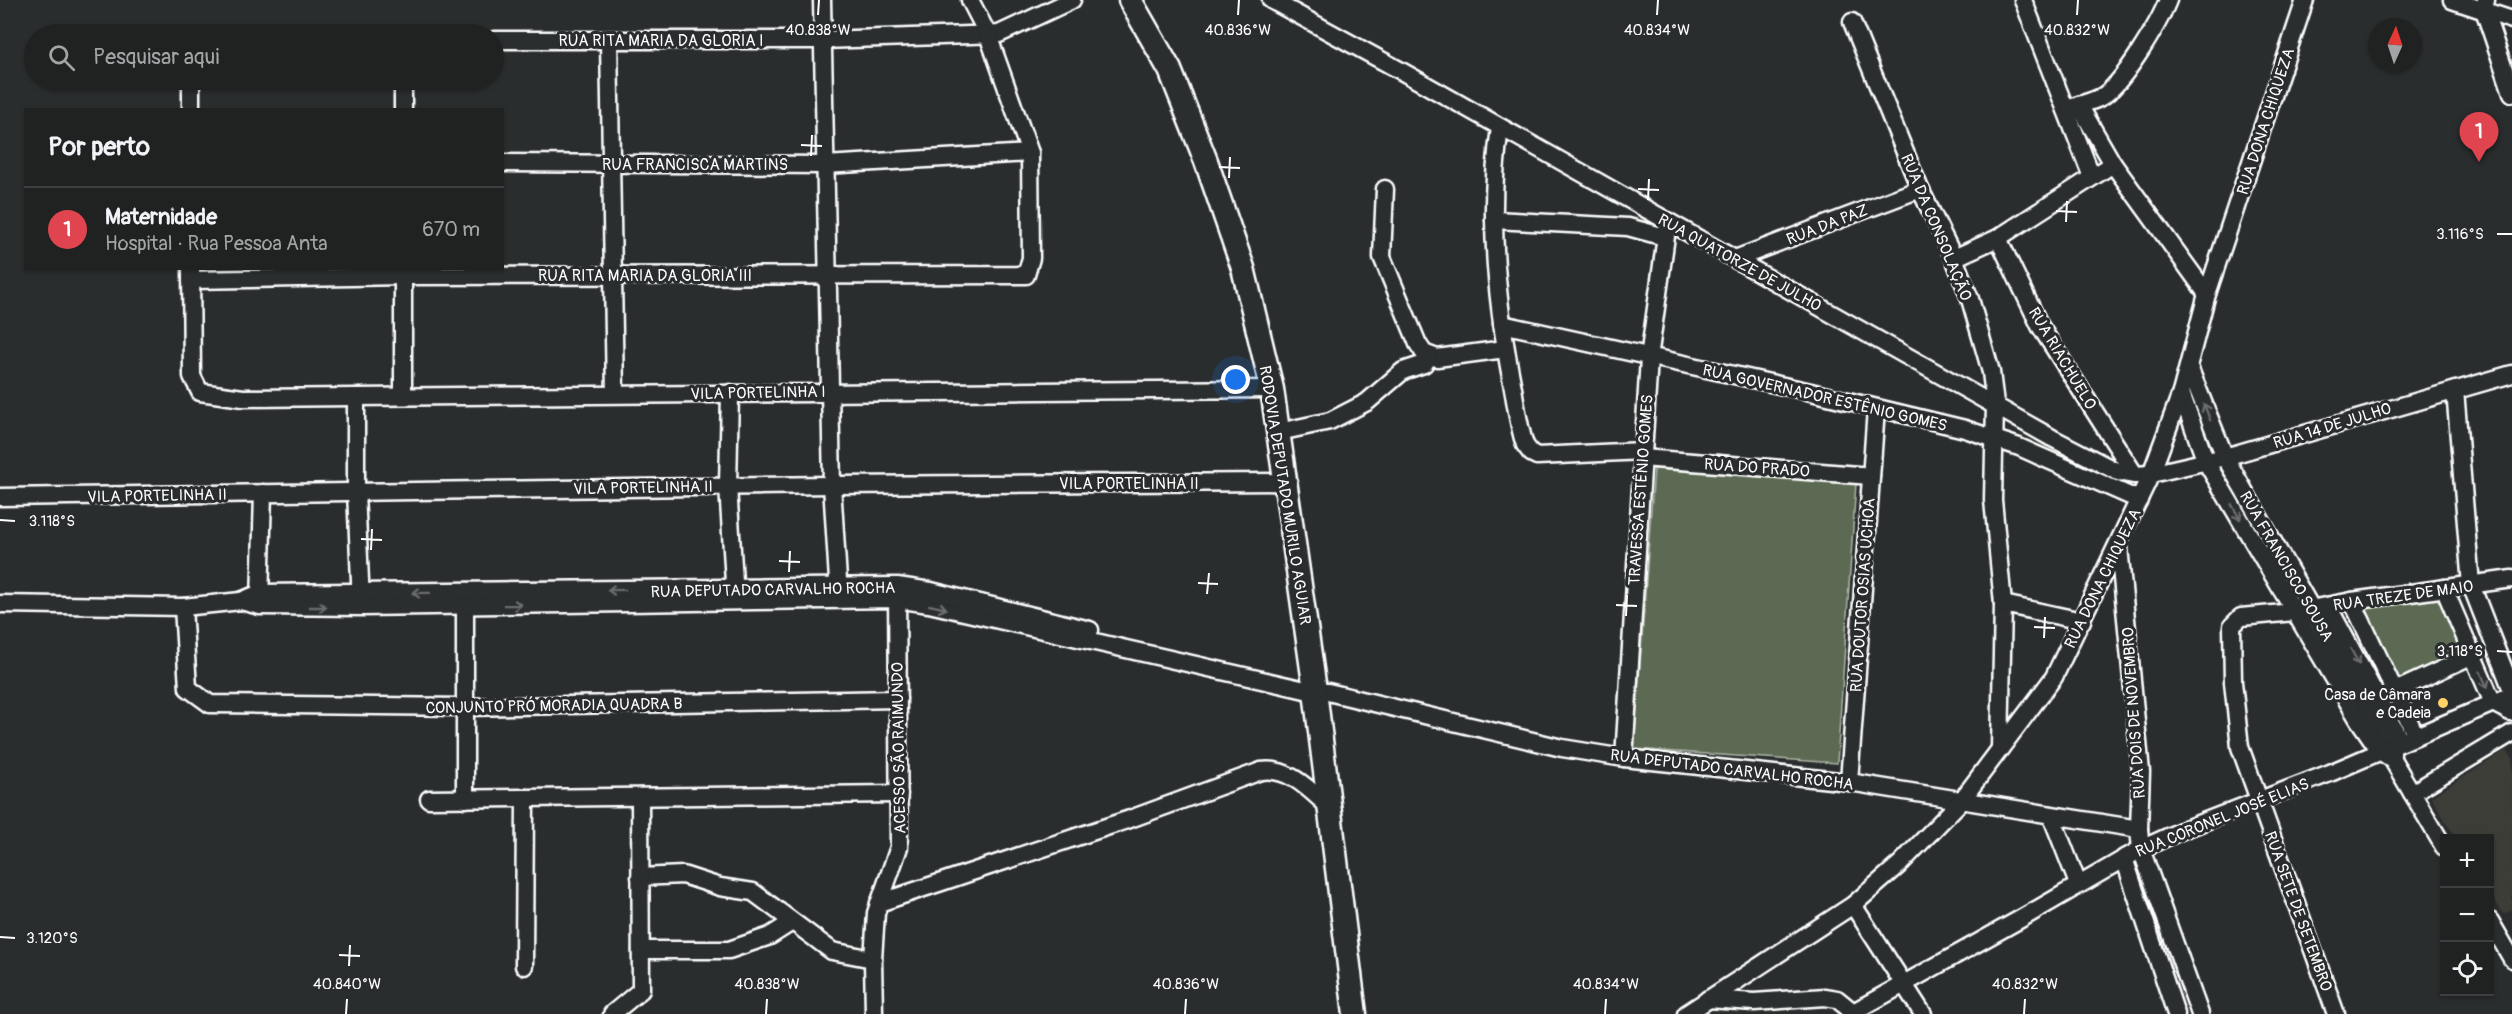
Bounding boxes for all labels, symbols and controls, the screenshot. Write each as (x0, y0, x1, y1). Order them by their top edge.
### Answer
north arrow (2368, 18, 2422, 72)
text: 40.838°W (785, 21, 851, 40)
text: 40.836°W (1205, 21, 1271, 40)
text: 40.834°W (1624, 21, 1690, 40)
text: 40.832°W (2044, 21, 2110, 40)
search box (24, 24, 504, 90)
street label: RUA RITA MARIA DA GLORIA I (558, 31, 764, 51)
icon: search (45, 41, 78, 74)
text: Pesquisar aqui (93, 43, 219, 71)
street label: RUA DONA CHIQUEZA (2233, 45, 2299, 197)
pin: 1 (2460, 112, 2498, 162)
text: Por perto (48, 131, 150, 163)
street label: RUA DA CONSOLAÇÃO (1896, 151, 1976, 304)
street label: RUA FRANCISCA MARTINS (602, 155, 788, 175)
street label: RUA DA PAZ (1784, 200, 1871, 250)
text: Maternidade (105, 203, 217, 231)
street label: RUA QUATORZE DE JULHO (1654, 210, 1825, 316)
text: 1 (64, 217, 71, 242)
text: 670 m (422, 217, 480, 242)
text: 3.116°S (2436, 225, 2484, 244)
text: Hospital · Rua Pessoa Anta (105, 231, 328, 256)
street label: RUA RITA MARIA DA GLORIA III (538, 266, 752, 286)
street label: RUA RIACHUELO (2024, 304, 2101, 413)
street label: RUA GOVERNADOR ESTÊNIO GOMES (1701, 359, 1949, 436)
street label: RODOVIA DEPUTADO MURILO AGUIAR (1255, 364, 1315, 626)
your location (1221, 365, 1250, 394)
street label: VILA PORTELINHA I (690, 382, 826, 404)
street label: TRAVESSA ESTÊNIO GOMES (1623, 394, 1658, 586)
street label: RUA 14 DE JULHO (2271, 399, 2394, 453)
one-way arrow (2201, 403, 2212, 421)
street label: RUA DO PRADO (1703, 454, 1811, 482)
street label: VILA PORTELINHA II (1059, 474, 1199, 494)
street label: VILA PORTELINHA II (573, 477, 713, 499)
street label: VILA PORTELINHA II (87, 485, 227, 507)
street label: RUA FRANCISCO SOUSA (2235, 488, 2337, 645)
street label: RUA DOUTOR OSIAS UCHOA (1846, 497, 1880, 693)
one-way arrow (2230, 503, 2242, 520)
street label: RUA DONA CHIQUEZA (2060, 505, 2145, 652)
text: 3.118°S (29, 512, 75, 531)
street label: RUA TREZE DE MAIO (2332, 576, 2474, 616)
street label: RUA DEPUTADO CARVALHO ROCHA (650, 578, 896, 602)
one-way arrow (606, 584, 626, 596)
one-way arrow (411, 587, 431, 598)
one-way arrow (503, 599, 523, 610)
one-way arrow (308, 601, 328, 612)
one-way arrow (929, 601, 948, 613)
street label: RUA DOIS DE NOVEMBRO (2118, 626, 2150, 799)
text: 3.118°S (2437, 642, 2483, 661)
one-way arrow (2349, 648, 2361, 665)
street label: ACESSO SÃO RAIMUNDO (888, 662, 910, 834)
one-way arrow (2478, 671, 2490, 689)
place label: Casa de Câmara e Cadeia (2324, 685, 2431, 723)
street label: CONJUNTO PRÓ MORADIA QUADRA B (425, 693, 683, 718)
marker: Casa de Câmara e Cadeia (2436, 696, 2450, 710)
street label: RUA DEPUTADO CARVALHO ROCHA (1609, 745, 1855, 795)
street label: RUA CORONEL JOSÉ ELIAS (2133, 774, 2312, 862)
street label: RUA SETE DE SETEMBRO (2260, 829, 2336, 994)
map controls (2440, 834, 2494, 996)
button: + (2440, 834, 2494, 888)
button: − (2440, 888, 2494, 942)
text: 3.120°S (26, 929, 78, 948)
button: locate (2440, 942, 2494, 996)
text: 40.840°W (313, 975, 381, 994)
text: 40.838°W (734, 975, 800, 994)
text: 40.836°W (1153, 975, 1219, 994)
text: 40.834°W (1573, 975, 1639, 994)
text: 40.832°W (1992, 975, 2058, 994)

